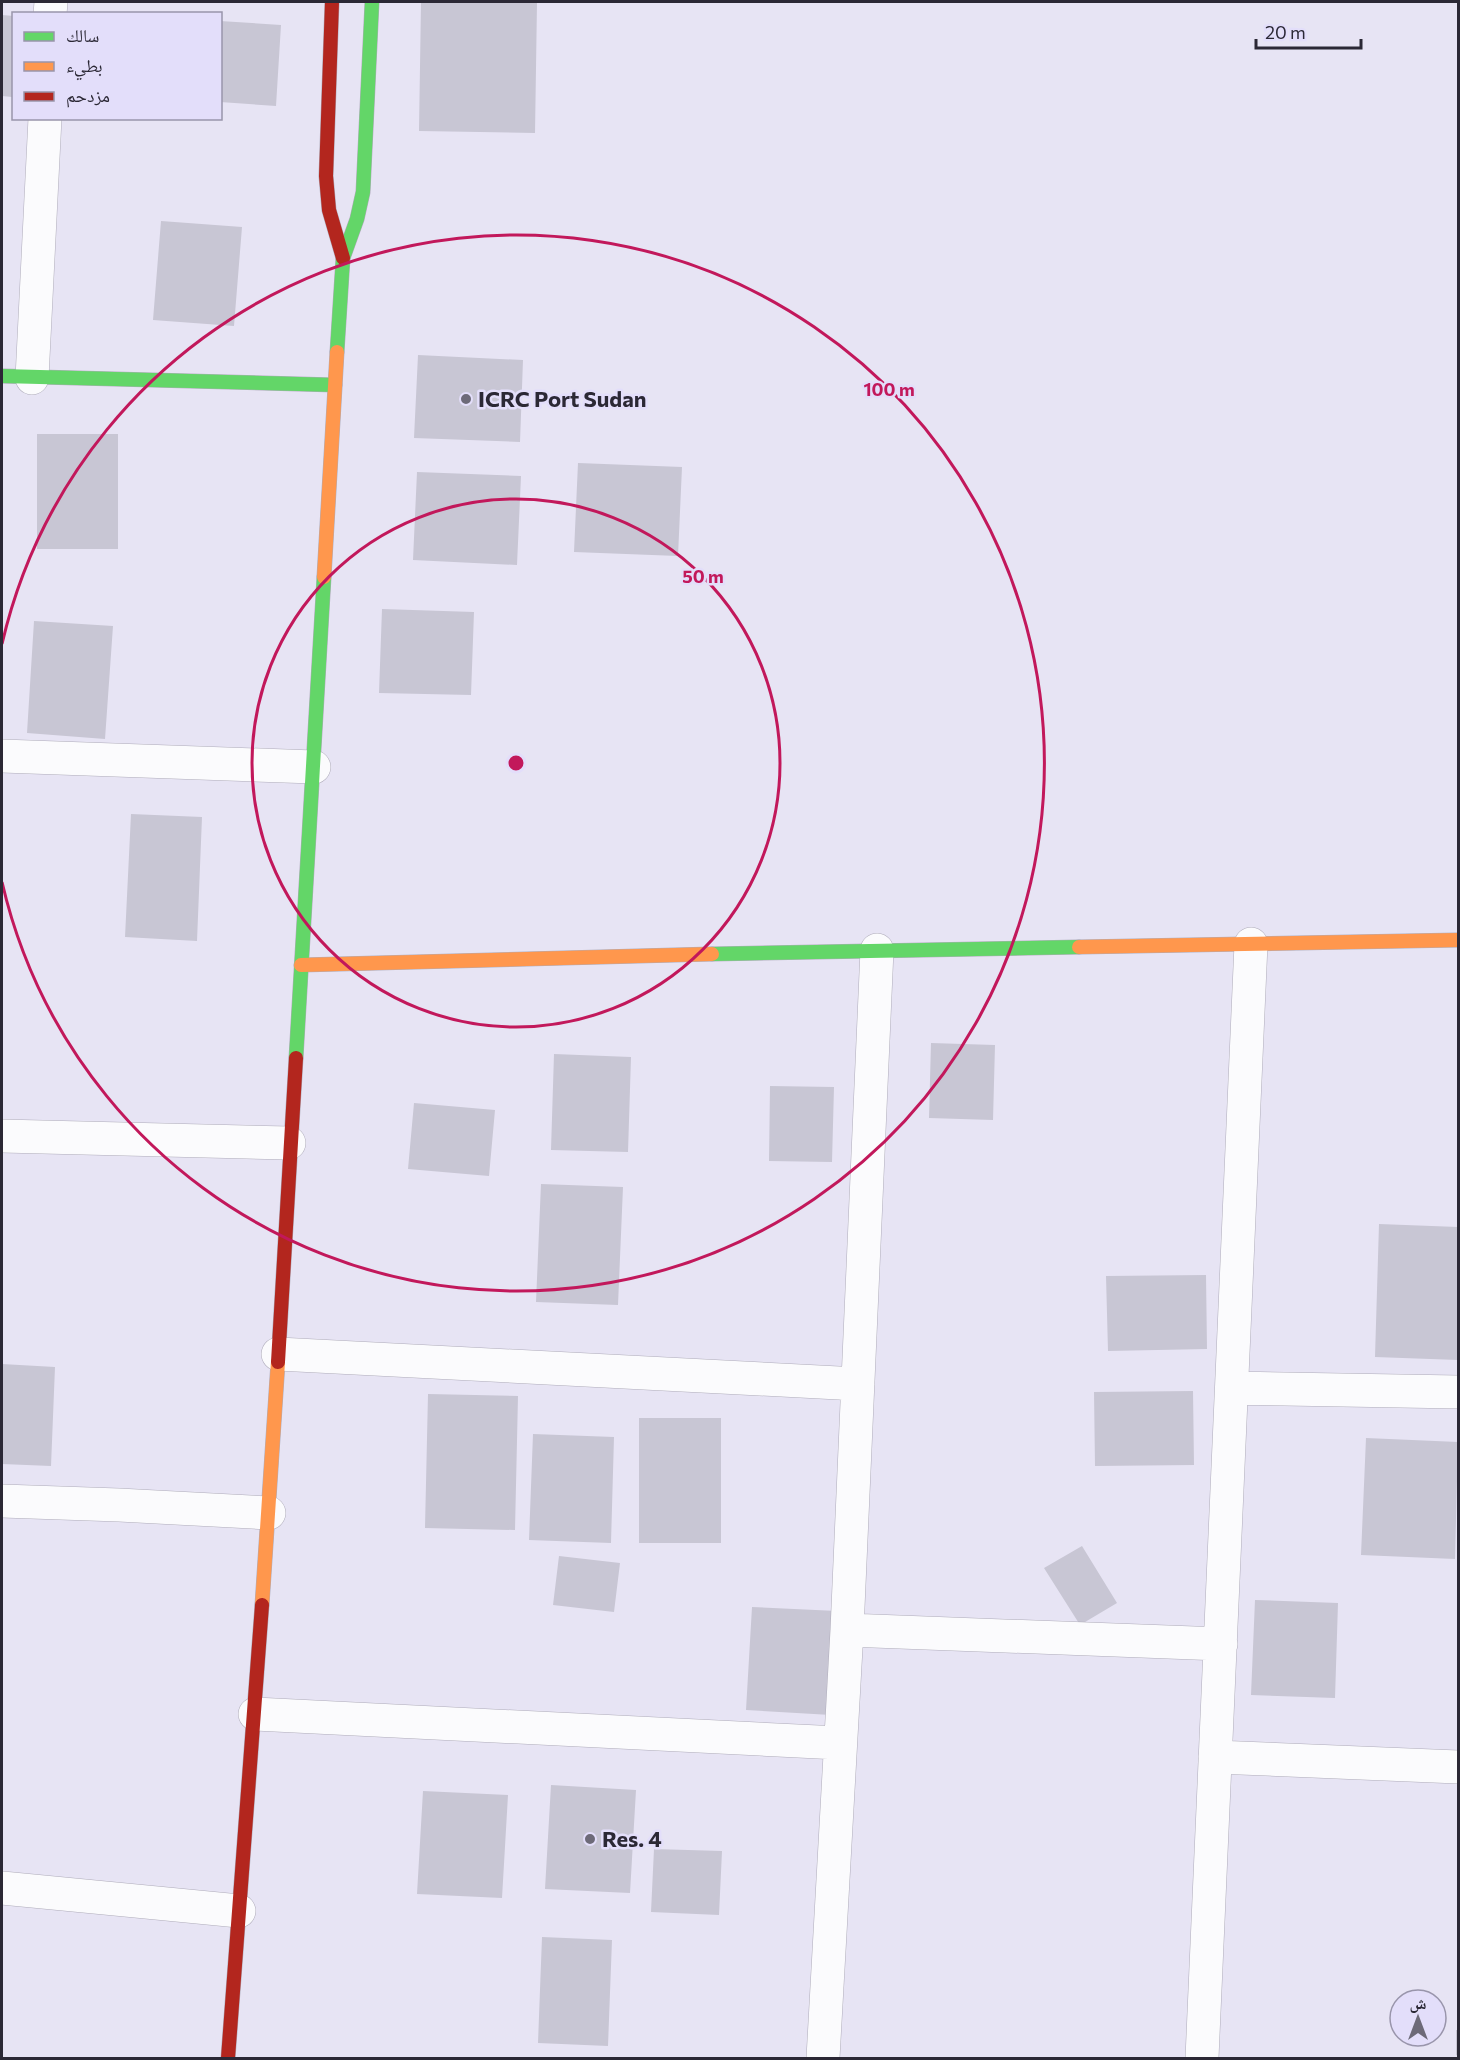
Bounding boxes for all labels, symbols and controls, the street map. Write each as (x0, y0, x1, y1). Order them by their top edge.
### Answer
legend (12, 12, 222, 120)
scale bar (1256, 12, 1361, 50)
text: 20 m (1265, 21, 1306, 43)
text: سالك (66, 24, 99, 46)
text: بطيء (66, 54, 103, 81)
text: مزدحم (66, 84, 110, 108)
text: 100 m (863, 378, 915, 400)
place label: ICRC Port Sudan (478, 385, 647, 412)
marker: ICRC Port Sudan (459, 392, 473, 406)
text: 50 m (682, 565, 724, 587)
centre of rings (506, 753, 526, 773)
place label: Res. 4 (602, 1825, 662, 1852)
marker: Res. 4 (583, 1832, 597, 1846)
north arrow (1388, 1988, 1448, 2048)
text: ش (1410, 1993, 1427, 2013)

